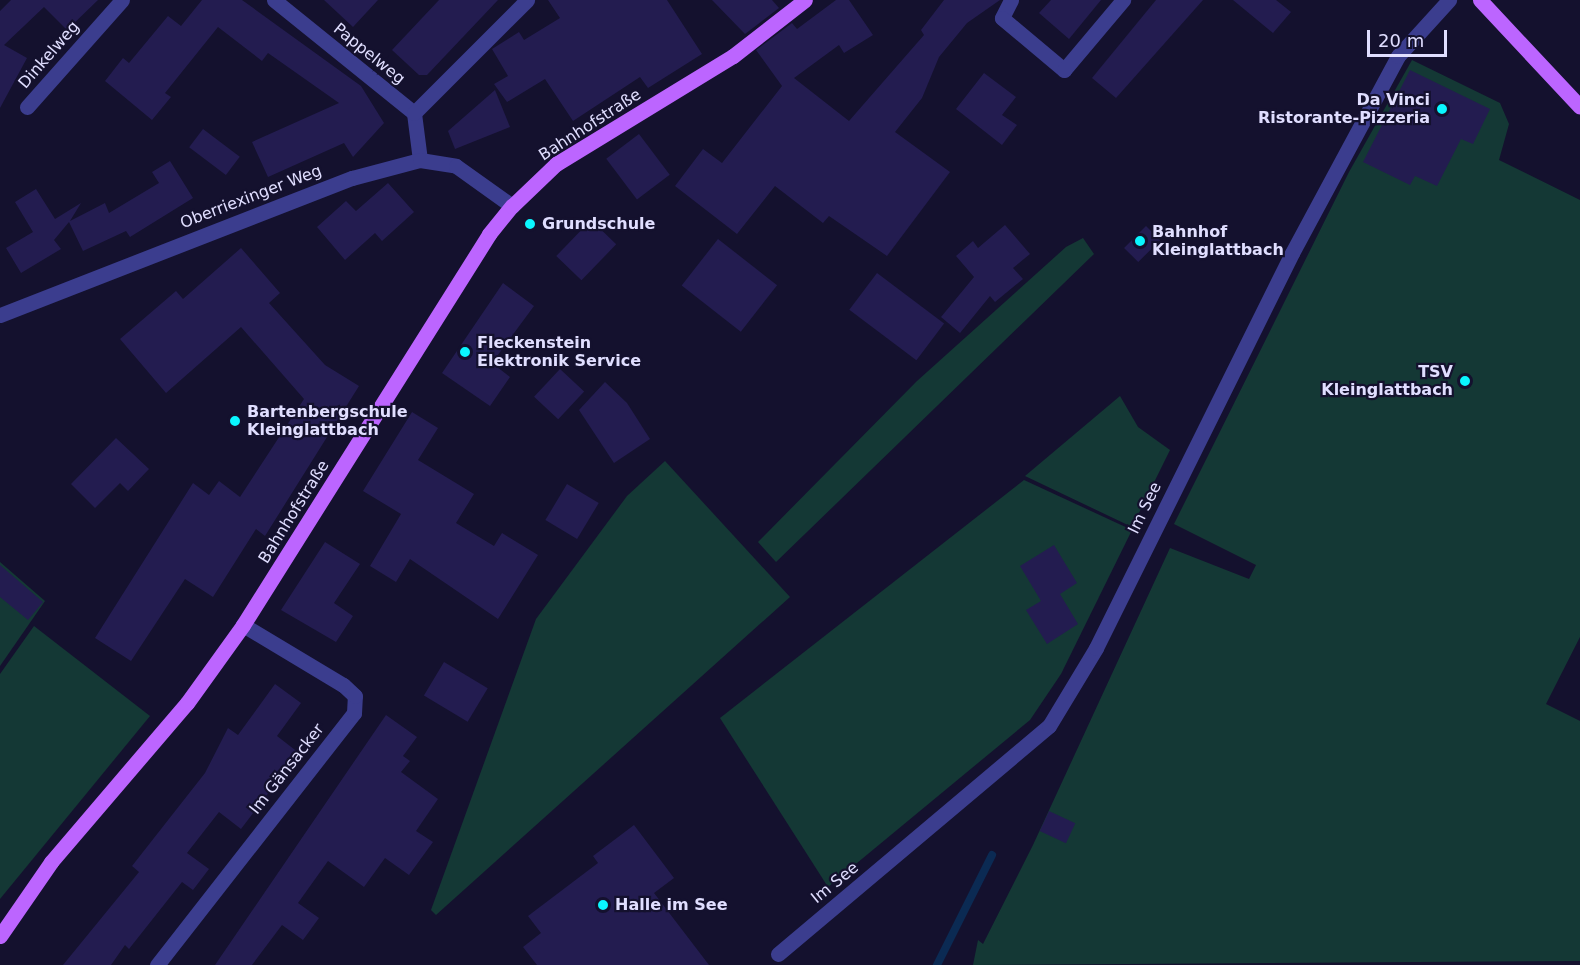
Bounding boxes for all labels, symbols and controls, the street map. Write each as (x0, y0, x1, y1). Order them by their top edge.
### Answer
street label: Dinkelweg (15, 17, 83, 93)
scale bar (1370, 18, 1450, 56)
street label: Pappelweg (329, 19, 409, 89)
text: 20 m (1378, 30, 1424, 51)
street label: Bahnhofstraße (535, 85, 645, 165)
place label: Da Vinci Ristorante-Pizzeria (1258, 90, 1430, 128)
marker: Da Vinci Ristorante-Pizzeria (1435, 102, 1449, 116)
street label: Oberriexinger Weg (178, 161, 324, 233)
place label: Grundschule (542, 214, 655, 234)
marker: Grundschule (523, 217, 537, 231)
place label: Bahnhof Kleinglattbach (1152, 222, 1284, 260)
marker: Bahnhof Kleinglattbach (1133, 234, 1147, 248)
place label: Fleckenstein Elektronik Service (477, 333, 641, 371)
marker: Fleckenstein Elektronik Service (458, 345, 472, 359)
place label: TSV Kleinglattbach (1321, 362, 1453, 400)
marker: TSV Kleinglattbach (1458, 374, 1472, 388)
place label: Bartenbergschule Kleinglattbach (247, 402, 408, 440)
marker: Bartenbergschule Kleinglattbach (228, 414, 242, 428)
street label: Bahnhofstraße (255, 457, 333, 567)
street label: Im See (1124, 479, 1166, 537)
street label: Im Gänsacker (246, 720, 328, 818)
street label: Im See (807, 858, 863, 908)
place label: Halle im See (615, 895, 728, 915)
marker: Halle im See (596, 898, 610, 912)

